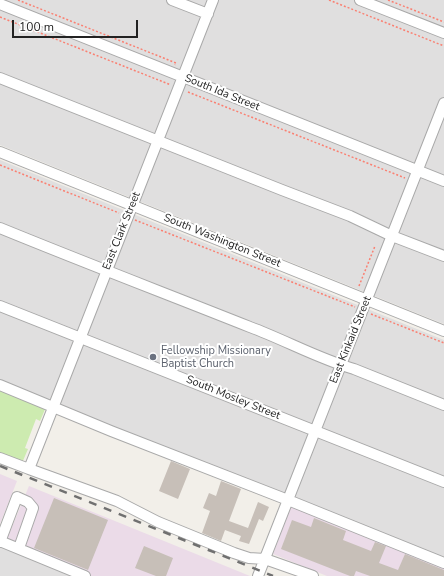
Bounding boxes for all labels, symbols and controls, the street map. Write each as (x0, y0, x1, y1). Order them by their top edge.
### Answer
scale bar (14, 12, 140, 38)
text: 100 m (19, 19, 54, 35)
street label: South Ida Street (182, 72, 262, 114)
street label: East Clark Street (100, 190, 144, 272)
street label: South Washington Street (162, 211, 282, 271)
street label: East Kinkaid Street (327, 294, 375, 386)
place label: Fellowship Missionary Baptist Church (161, 344, 271, 370)
marker: Fellowship Missionary Baptist Church (148, 352, 158, 362)
street label: South Mosley Street (184, 373, 282, 423)

